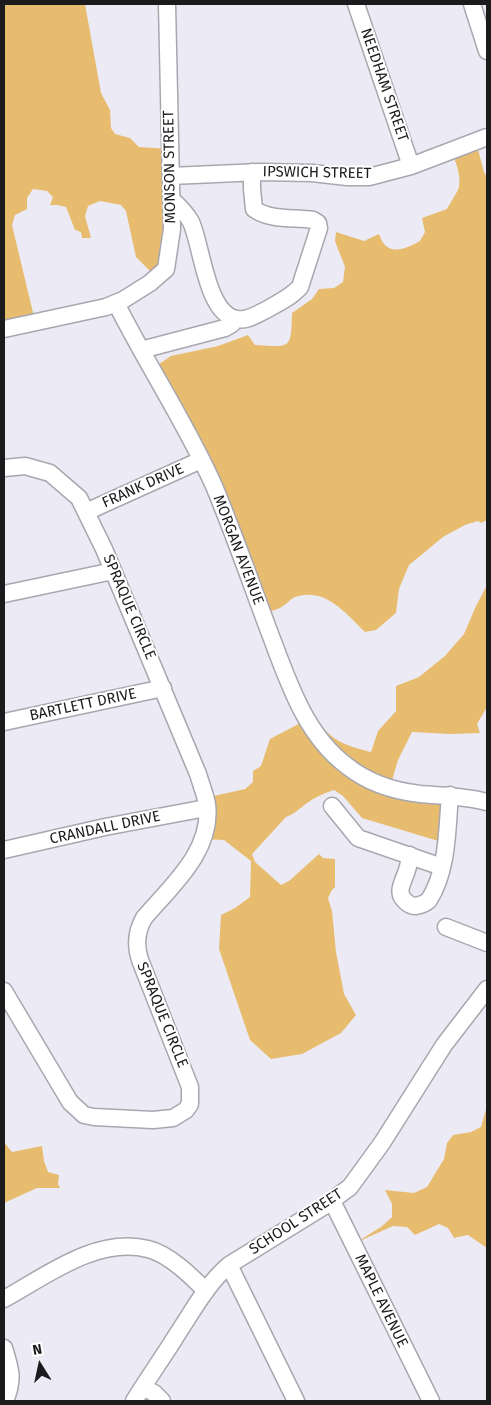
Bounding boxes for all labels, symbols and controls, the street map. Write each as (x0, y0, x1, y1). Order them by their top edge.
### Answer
street label: NEEDHAM STREET (356, 26, 412, 144)
street label: MONSON STREET (160, 110, 180, 224)
street label: IPSWICH STREET (262, 163, 372, 183)
street label: FRANK DRIVE (99, 460, 187, 512)
street label: MORGAN AVENUE (209, 493, 267, 607)
street label: SPRAQUE CIRCLE (99, 552, 159, 662)
street label: BARTLETT DRIVE (28, 685, 138, 725)
street label: CRANDALL DRIVE (48, 807, 162, 849)
street label: SPRAQUE CIRCLE (133, 960, 191, 1070)
street label: SCHOOL STREET (246, 1185, 346, 1259)
street label: MAPLE AVENUE (351, 1251, 411, 1351)
north arrow (15, 1340, 65, 1390)
text: N (31, 1341, 43, 1359)

